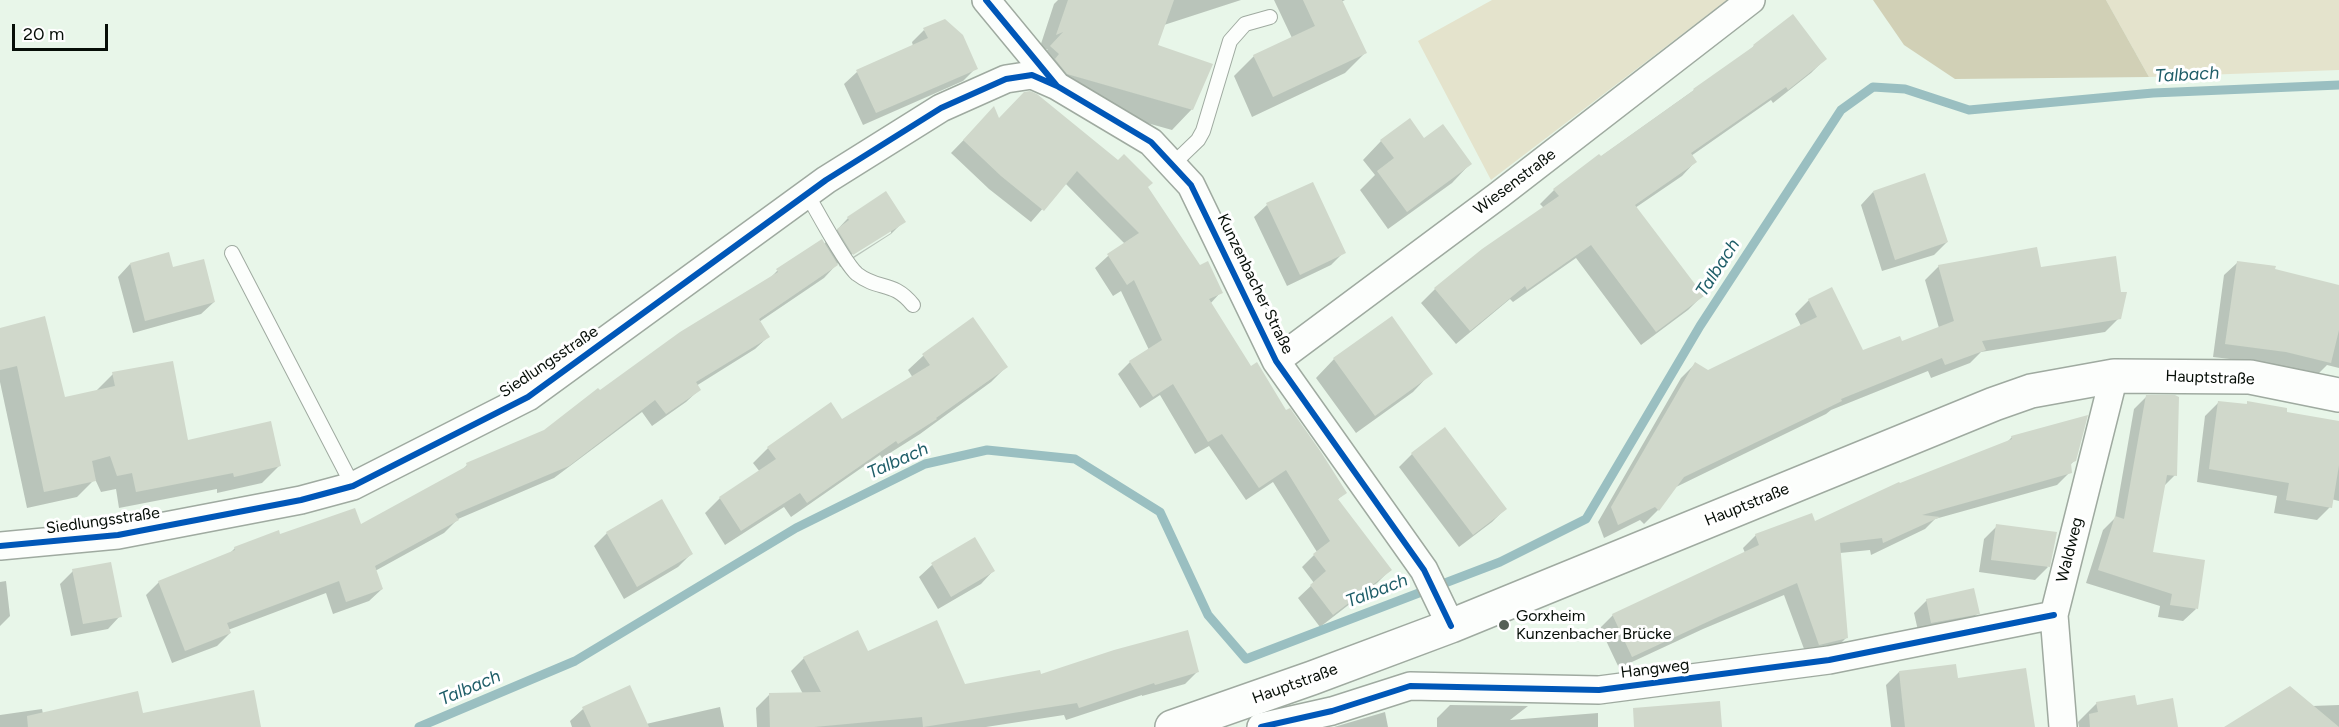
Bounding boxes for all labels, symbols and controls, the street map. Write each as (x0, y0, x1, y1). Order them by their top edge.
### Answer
scale bar (15, 12, 111, 50)
text: 20 m (23, 23, 64, 45)
water label: Talbach (2154, 63, 2220, 87)
street label: Wiesenstraße (1470, 145, 1560, 219)
street label: Kunzenbacher Straße (1213, 211, 1297, 357)
water label: Talbach (1691, 235, 1745, 301)
street label: Siedlungsstraße (496, 322, 602, 402)
street label: Hauptstraße (2165, 367, 2255, 389)
water label: Talbach (864, 438, 932, 484)
street label: Hauptstraße (1702, 479, 1792, 531)
street label: Siedlungsstraße (45, 504, 161, 538)
street label: Waldweg (2053, 516, 2087, 584)
water label: Talbach (1343, 569, 1411, 613)
place label: Gorxheim Kunzenbacher Brücke (1516, 606, 1671, 644)
marker: Gorxheim Kunzenbacher Brücke (1497, 618, 1511, 632)
street label: Hangweg (1620, 655, 1690, 683)
street label: Hauptstraße (1250, 660, 1340, 708)
water label: Talbach (436, 665, 504, 711)

